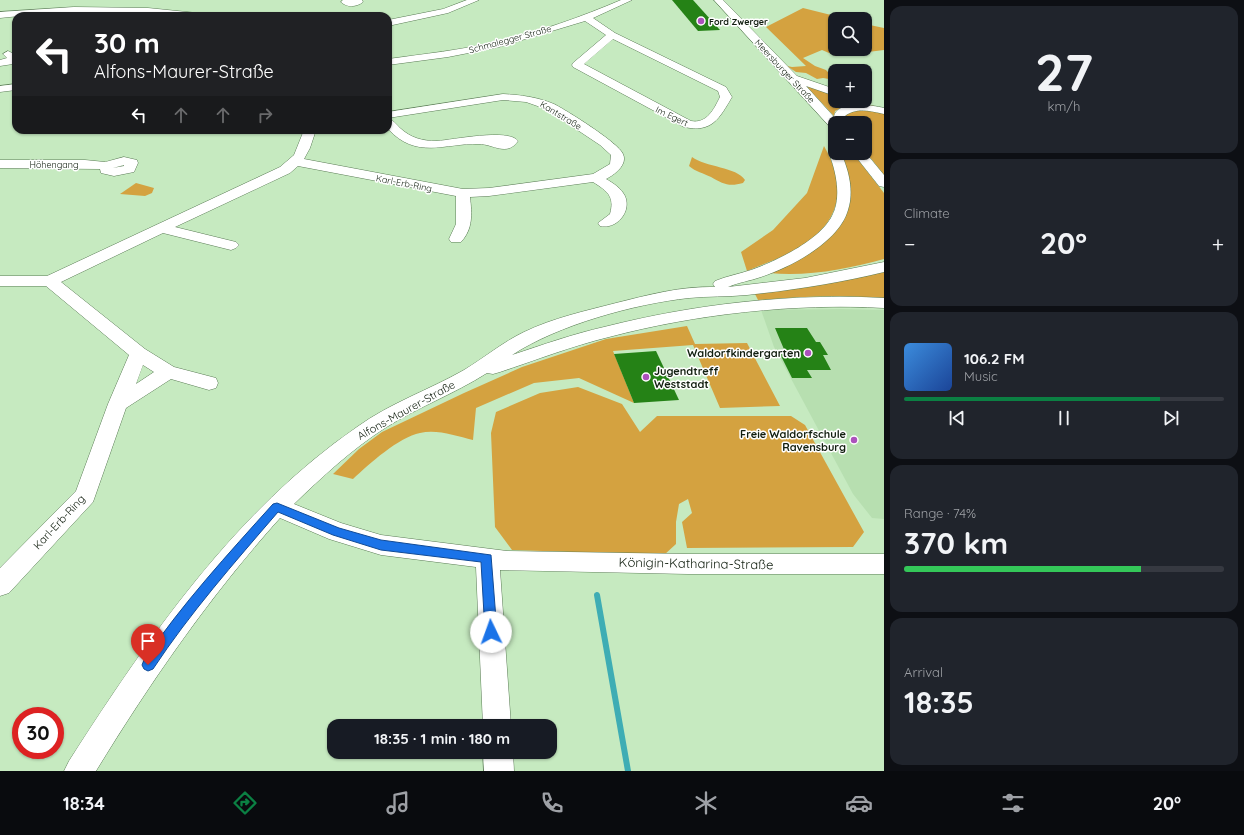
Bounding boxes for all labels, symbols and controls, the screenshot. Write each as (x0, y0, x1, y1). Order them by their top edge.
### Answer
map controls (828, 12, 872, 160)
button: search (828, 12, 872, 56)
marker: Ford Zwerger (696, 16, 706, 26)
place label: Ford Zwerger (709, 16, 768, 27)
street label: Schmalegger Straße (468, 23, 552, 55)
text: 30 m (94, 25, 160, 60)
icon: left (28, 28, 80, 80)
street label: Meersburger Straße (753, 37, 817, 105)
text: 27 (1035, 39, 1093, 104)
text: Alfons-Maurer-Straße (94, 60, 274, 83)
button: + (828, 64, 872, 108)
street label: Kantstraße (538, 98, 584, 132)
text: km/h (1048, 98, 1080, 114)
icon: left (128, 104, 150, 126)
icon: ahead (170, 104, 192, 126)
icon: ahead (212, 104, 234, 126)
icon: right (254, 104, 276, 126)
street label: Im Egert (654, 104, 690, 128)
button: − (828, 116, 872, 160)
street label: Höhengang (29, 159, 79, 170)
street label: Karl-Erb-Ring (375, 172, 433, 194)
text: Climate (904, 205, 950, 221)
text: 20° (1040, 224, 1087, 262)
text: − (904, 230, 915, 258)
text: + (1212, 230, 1224, 258)
place label: Waldorfkindergarten (687, 346, 800, 360)
marker: Waldorfkindergarten (803, 348, 813, 358)
text: 106.2 FM (964, 349, 1025, 368)
place label: Jugendtreff Weststadt (654, 364, 719, 391)
text: Music (964, 368, 998, 384)
marker: Jugendtreff Weststadt (641, 372, 651, 382)
street label: Alfons-Maurer-Straße (355, 377, 457, 443)
icon: previous (946, 407, 968, 429)
icon: pause (1053, 407, 1075, 429)
icon: next (1160, 407, 1182, 429)
place label: Freie Waldorfschule Ravensburg (740, 427, 846, 454)
marker: Freie Waldorfschule Ravensburg (849, 435, 859, 445)
street label: Karl-Erb-Ring (30, 492, 88, 552)
text: Range · 74% (904, 505, 976, 521)
text: 370 km (904, 524, 1008, 562)
street label: Königin-Katharina-Straße (619, 554, 773, 572)
position arrow (470, 611, 512, 653)
pin (131, 624, 165, 665)
icon: arrive (137, 630, 159, 652)
text: Arrival (904, 664, 943, 680)
text: 18:35 (904, 683, 974, 721)
speed limit sign: 30 (12, 707, 64, 759)
text: 18:35 · 1 min · 180 m (374, 729, 510, 748)
icon: directions (231, 789, 259, 817)
icon: music (384, 789, 412, 817)
icon: phone (538, 789, 566, 817)
icon: climate (692, 789, 720, 817)
icon: car (845, 789, 873, 817)
icon: filters (999, 789, 1027, 817)
text: 18:34 (63, 792, 105, 815)
text: 20° (1153, 792, 1181, 815)

